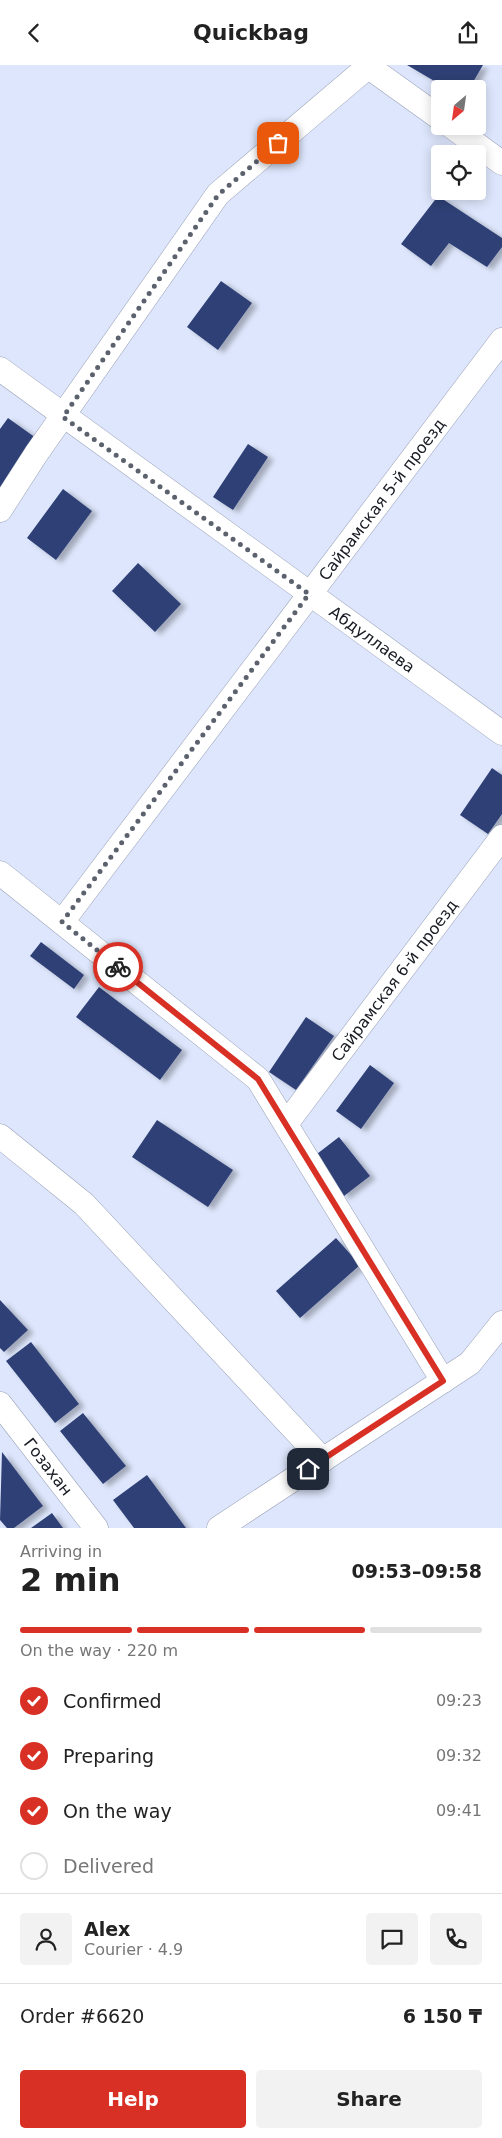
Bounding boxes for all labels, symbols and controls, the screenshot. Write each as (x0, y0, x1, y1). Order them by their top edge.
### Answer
icon: back (20, 19, 48, 47)
icon: share (454, 19, 482, 47)
text: Quickbag (193, 20, 309, 45)
north arrow (431, 80, 486, 135)
map controls (431, 80, 486, 200)
pin (257, 122, 299, 164)
icon: bag (264, 129, 292, 157)
button: locate (431, 145, 486, 200)
street label: Сайрамская 5-й проезд (315, 415, 449, 584)
street label: Абдуллаева (326, 602, 418, 677)
street label: Сайрамская 6-й проезд (328, 896, 462, 1065)
courier (93, 942, 143, 992)
icon: bike (104, 953, 132, 981)
street label: Гозахан (20, 1434, 76, 1499)
pin (287, 1448, 329, 1490)
icon: home (294, 1455, 322, 1483)
text: Arriving in (20, 1542, 102, 1561)
text: 09:53–09:58 (352, 1560, 482, 1582)
text: 2 min (20, 1561, 121, 1599)
text: On the way · 220 m (20, 1641, 178, 1660)
icon: check (20, 1687, 48, 1715)
text: Confirmed (63, 1690, 162, 1712)
text: 09:23 (436, 1691, 482, 1710)
icon: check (20, 1742, 48, 1770)
text: Preparing (63, 1745, 154, 1767)
text: 09:32 (436, 1746, 482, 1765)
icon: check (20, 1797, 48, 1825)
text: On the way (63, 1800, 172, 1822)
text: 09:41 (436, 1801, 482, 1820)
text: Delivered (63, 1855, 154, 1877)
button: person (20, 1913, 72, 1965)
button: chat (366, 1913, 418, 1965)
button: phone (430, 1913, 482, 1965)
text: Alex (84, 1918, 130, 1940)
text: Courier · 4.9 (84, 1940, 183, 1959)
text: Order #6620 (20, 2005, 144, 2027)
text: 6 150 ₸ (403, 2005, 482, 2027)
button: Help (20, 2070, 246, 2128)
button: Share (256, 2070, 482, 2128)

